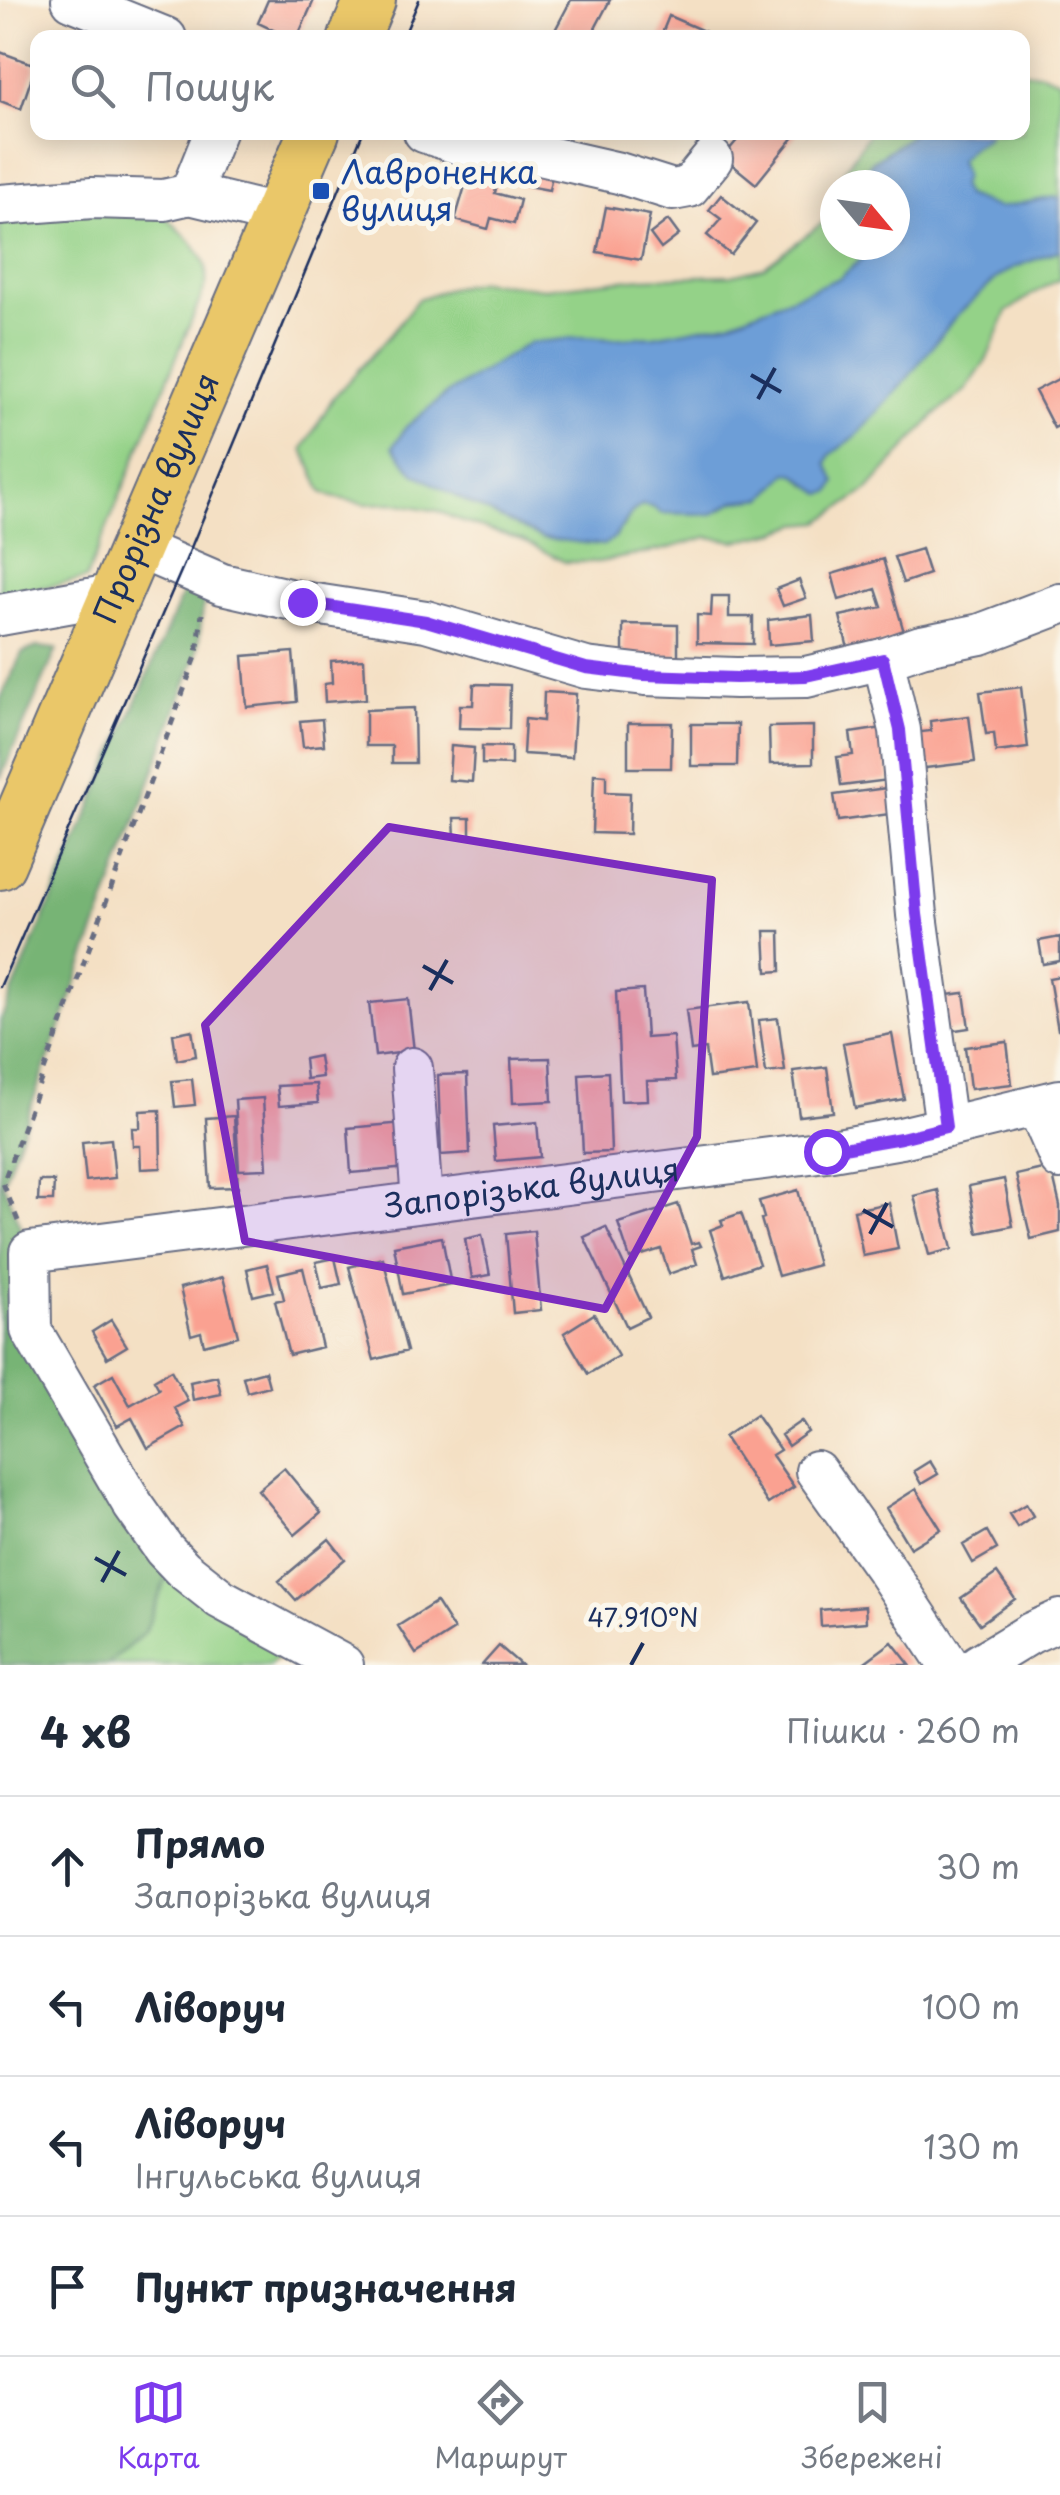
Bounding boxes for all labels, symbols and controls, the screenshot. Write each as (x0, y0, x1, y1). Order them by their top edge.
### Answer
search box (30, 30, 1030, 140)
text: Пошук (145, 57, 274, 114)
icon: search (65, 58, 120, 113)
place label: Лавроненка вулиця (341, 147, 537, 232)
north arrow (820, 170, 910, 260)
marker: Лавроненка вулиця (310, 180, 332, 202)
street label: Прорізна вулиця (80, 365, 230, 630)
route end (280, 580, 326, 626)
route start (804, 1129, 850, 1175)
street label: Запорізька вулиця (381, 1144, 682, 1229)
text: 47.910°N (588, 1598, 698, 1636)
text: 4 хв (40, 1699, 131, 1762)
text: Пішки · 260 m (786, 1706, 1020, 1754)
text: Прямо (135, 1814, 265, 1871)
icon: ahead (40, 1839, 95, 1894)
text: 30 m (936, 1842, 1020, 1890)
text: Запорізька вулиця (135, 1871, 432, 1919)
text: Ліворуч (135, 1978, 286, 2035)
icon: left (40, 1979, 95, 2034)
text: 100 m (922, 1982, 1020, 2030)
text: Ліворуч (135, 2094, 286, 2151)
icon: left (40, 2119, 95, 2174)
text: 130 m (923, 2122, 1020, 2170)
text: Інгульська вулиця (135, 2151, 422, 2199)
text: Пункт призначення (135, 2258, 517, 2315)
icon: arrive (40, 2259, 95, 2314)
tab: Карта (117, 2375, 200, 2478)
tab: Маршрут (434, 2375, 567, 2478)
tab: Збережені (802, 2375, 943, 2478)

